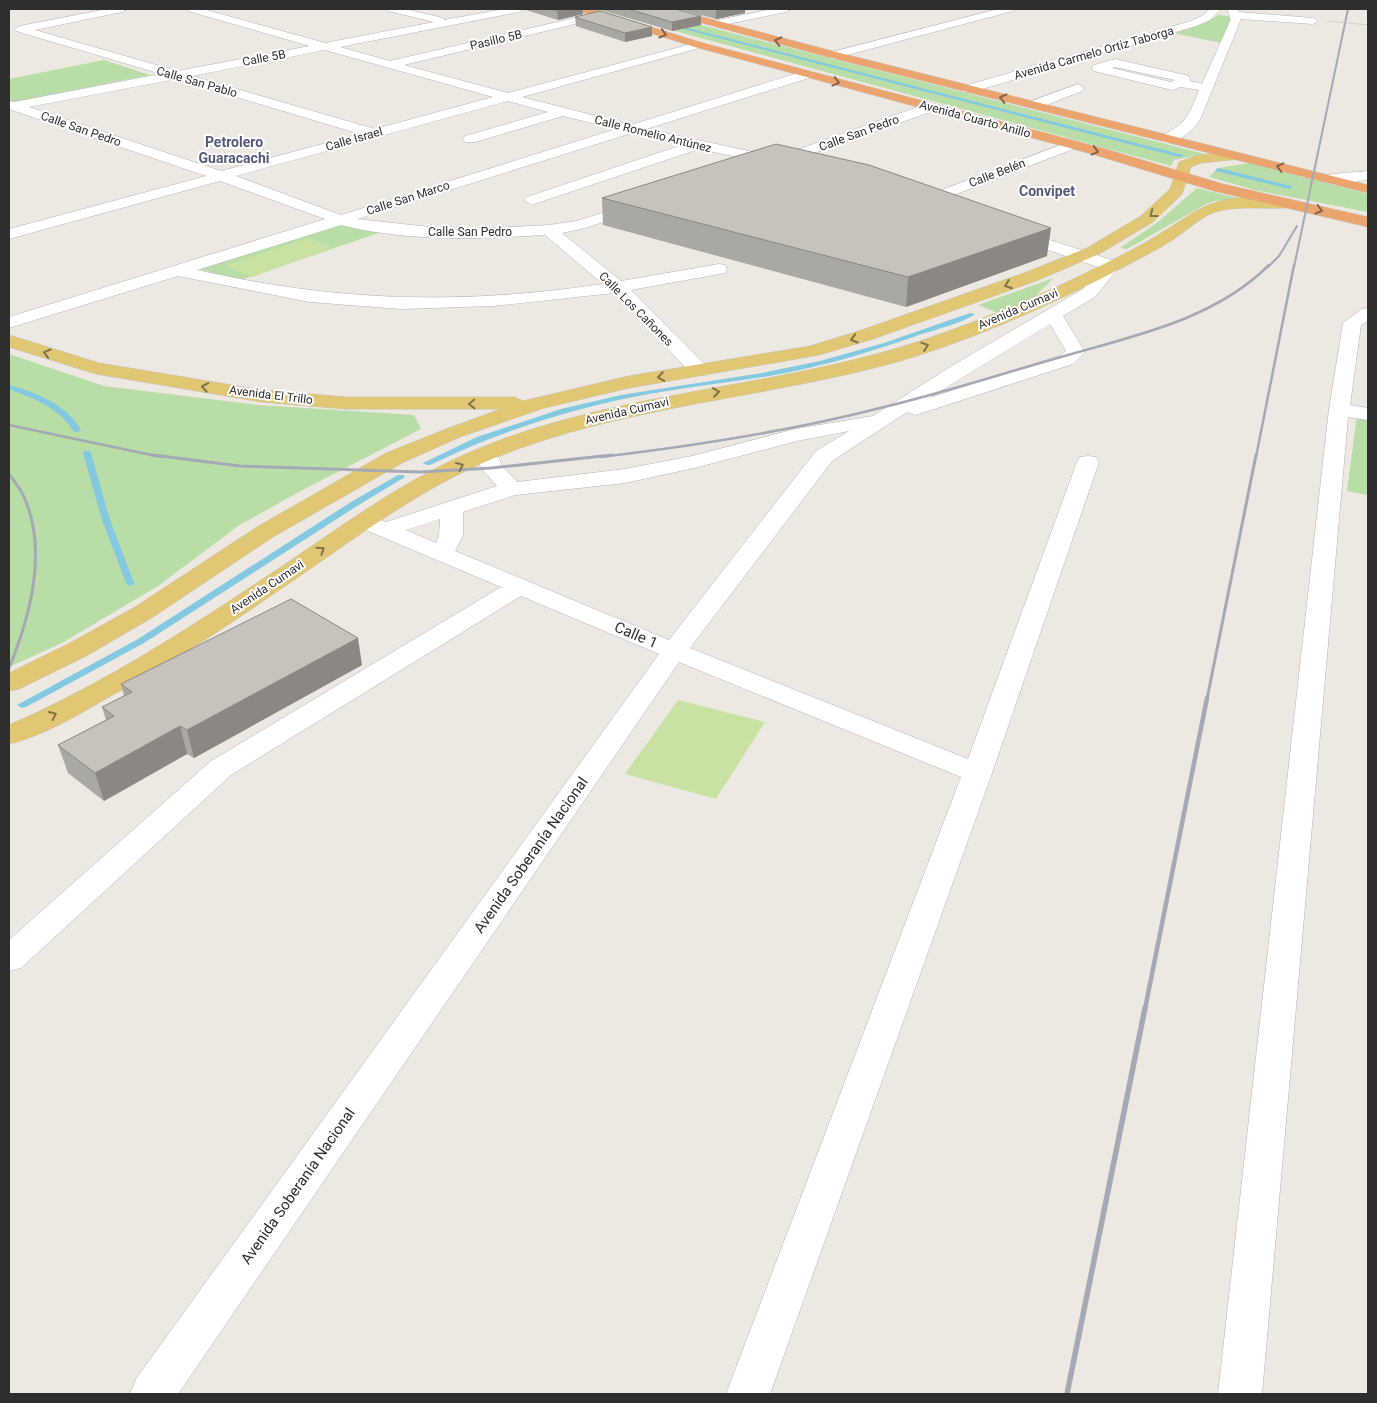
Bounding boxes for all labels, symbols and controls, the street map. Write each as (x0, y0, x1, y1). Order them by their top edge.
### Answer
street label: Avenida Carmelo Ortiz Taborga (1013, 23, 1175, 83)
street label: Pasillo 5B (469, 27, 523, 53)
one-way arrow (658, 29, 666, 39)
one-way arrow (773, 36, 782, 47)
street label: Calle 5B (241, 47, 287, 69)
street label: Calle San Pablo (155, 64, 239, 100)
one-way arrow (832, 76, 841, 87)
one-way arrow (999, 93, 1008, 104)
street label: Avenida Cuarto Anillo (918, 97, 1032, 141)
street label: Calle San Pedro (39, 109, 123, 149)
street label: Calle San Pedro (817, 112, 901, 154)
street label: Calle Romelio Antúnez (593, 113, 713, 155)
street label: Calle Israel (324, 124, 384, 154)
district label: Petrolero Guaracachi (199, 134, 269, 166)
one-way arrow (1090, 145, 1099, 156)
street label: Calle Belén (967, 156, 1027, 190)
one-way arrow (1275, 162, 1284, 173)
street label: Calle San Marco (365, 178, 452, 218)
district label: Convipet (1019, 183, 1075, 199)
one-way arrow (1315, 204, 1324, 215)
one-way arrow (1150, 208, 1159, 216)
street label: Calle San Pedro (428, 225, 512, 239)
street label: Calle Los Cañones (596, 269, 676, 349)
one-way arrow (1004, 279, 1012, 289)
street label: Avenida Cumavi (976, 286, 1060, 332)
one-way arrow (850, 333, 859, 344)
one-way arrow (921, 342, 929, 352)
one-way arrow (43, 348, 51, 358)
one-way arrow (656, 372, 665, 382)
one-way arrow (201, 382, 210, 392)
street label: Avenida El Trillo (228, 383, 314, 407)
one-way arrow (712, 388, 720, 398)
street label: Avenida Cumavi (584, 395, 670, 427)
one-way arrow (467, 399, 475, 409)
one-way arrow (455, 461, 464, 472)
one-way arrow (315, 547, 325, 556)
street label: Avenida Cumavi (228, 557, 306, 617)
street label: Calle 1 (612, 618, 660, 652)
one-way arrow (48, 711, 57, 721)
street label: Avenida Soberanía Nacional (470, 773, 592, 937)
street label: Avenida Soberanía Nacional (237, 1104, 359, 1268)

